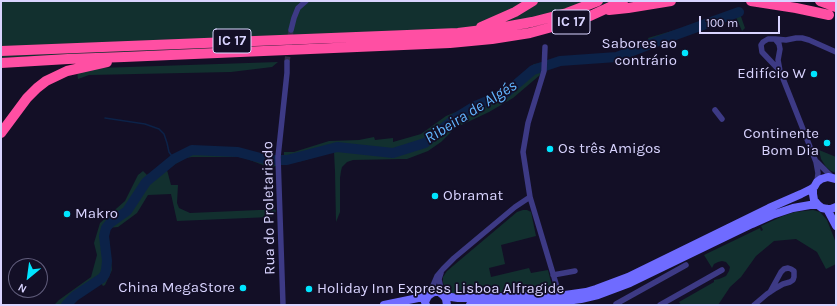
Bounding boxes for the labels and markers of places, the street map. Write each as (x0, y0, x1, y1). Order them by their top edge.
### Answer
place label: Sabores ao contrário (602, 35, 677, 70)
marker: Sabores ao contrário (680, 48, 690, 58)
place label: Edifício W (737, 65, 806, 83)
marker: Edifício W (809, 69, 819, 79)
place label: Continente Bom Dia (743, 125, 819, 160)
marker: Continente Bom Dia (822, 138, 832, 148)
place label: Os três Amigos (558, 140, 661, 158)
marker: Os três Amigos (545, 144, 555, 154)
place label: Obramat (443, 187, 503, 205)
marker: Obramat (430, 191, 440, 201)
place label: Makro (75, 205, 118, 223)
marker: Makro (62, 209, 72, 219)
place label: China MegaStore (118, 279, 235, 297)
place label: Holiday Inn Express Lisboa Alfragide (317, 280, 564, 298)
marker: China MegaStore (238, 283, 248, 293)
marker: Holiday Inn Express Lisboa Alfragide (304, 284, 314, 294)

